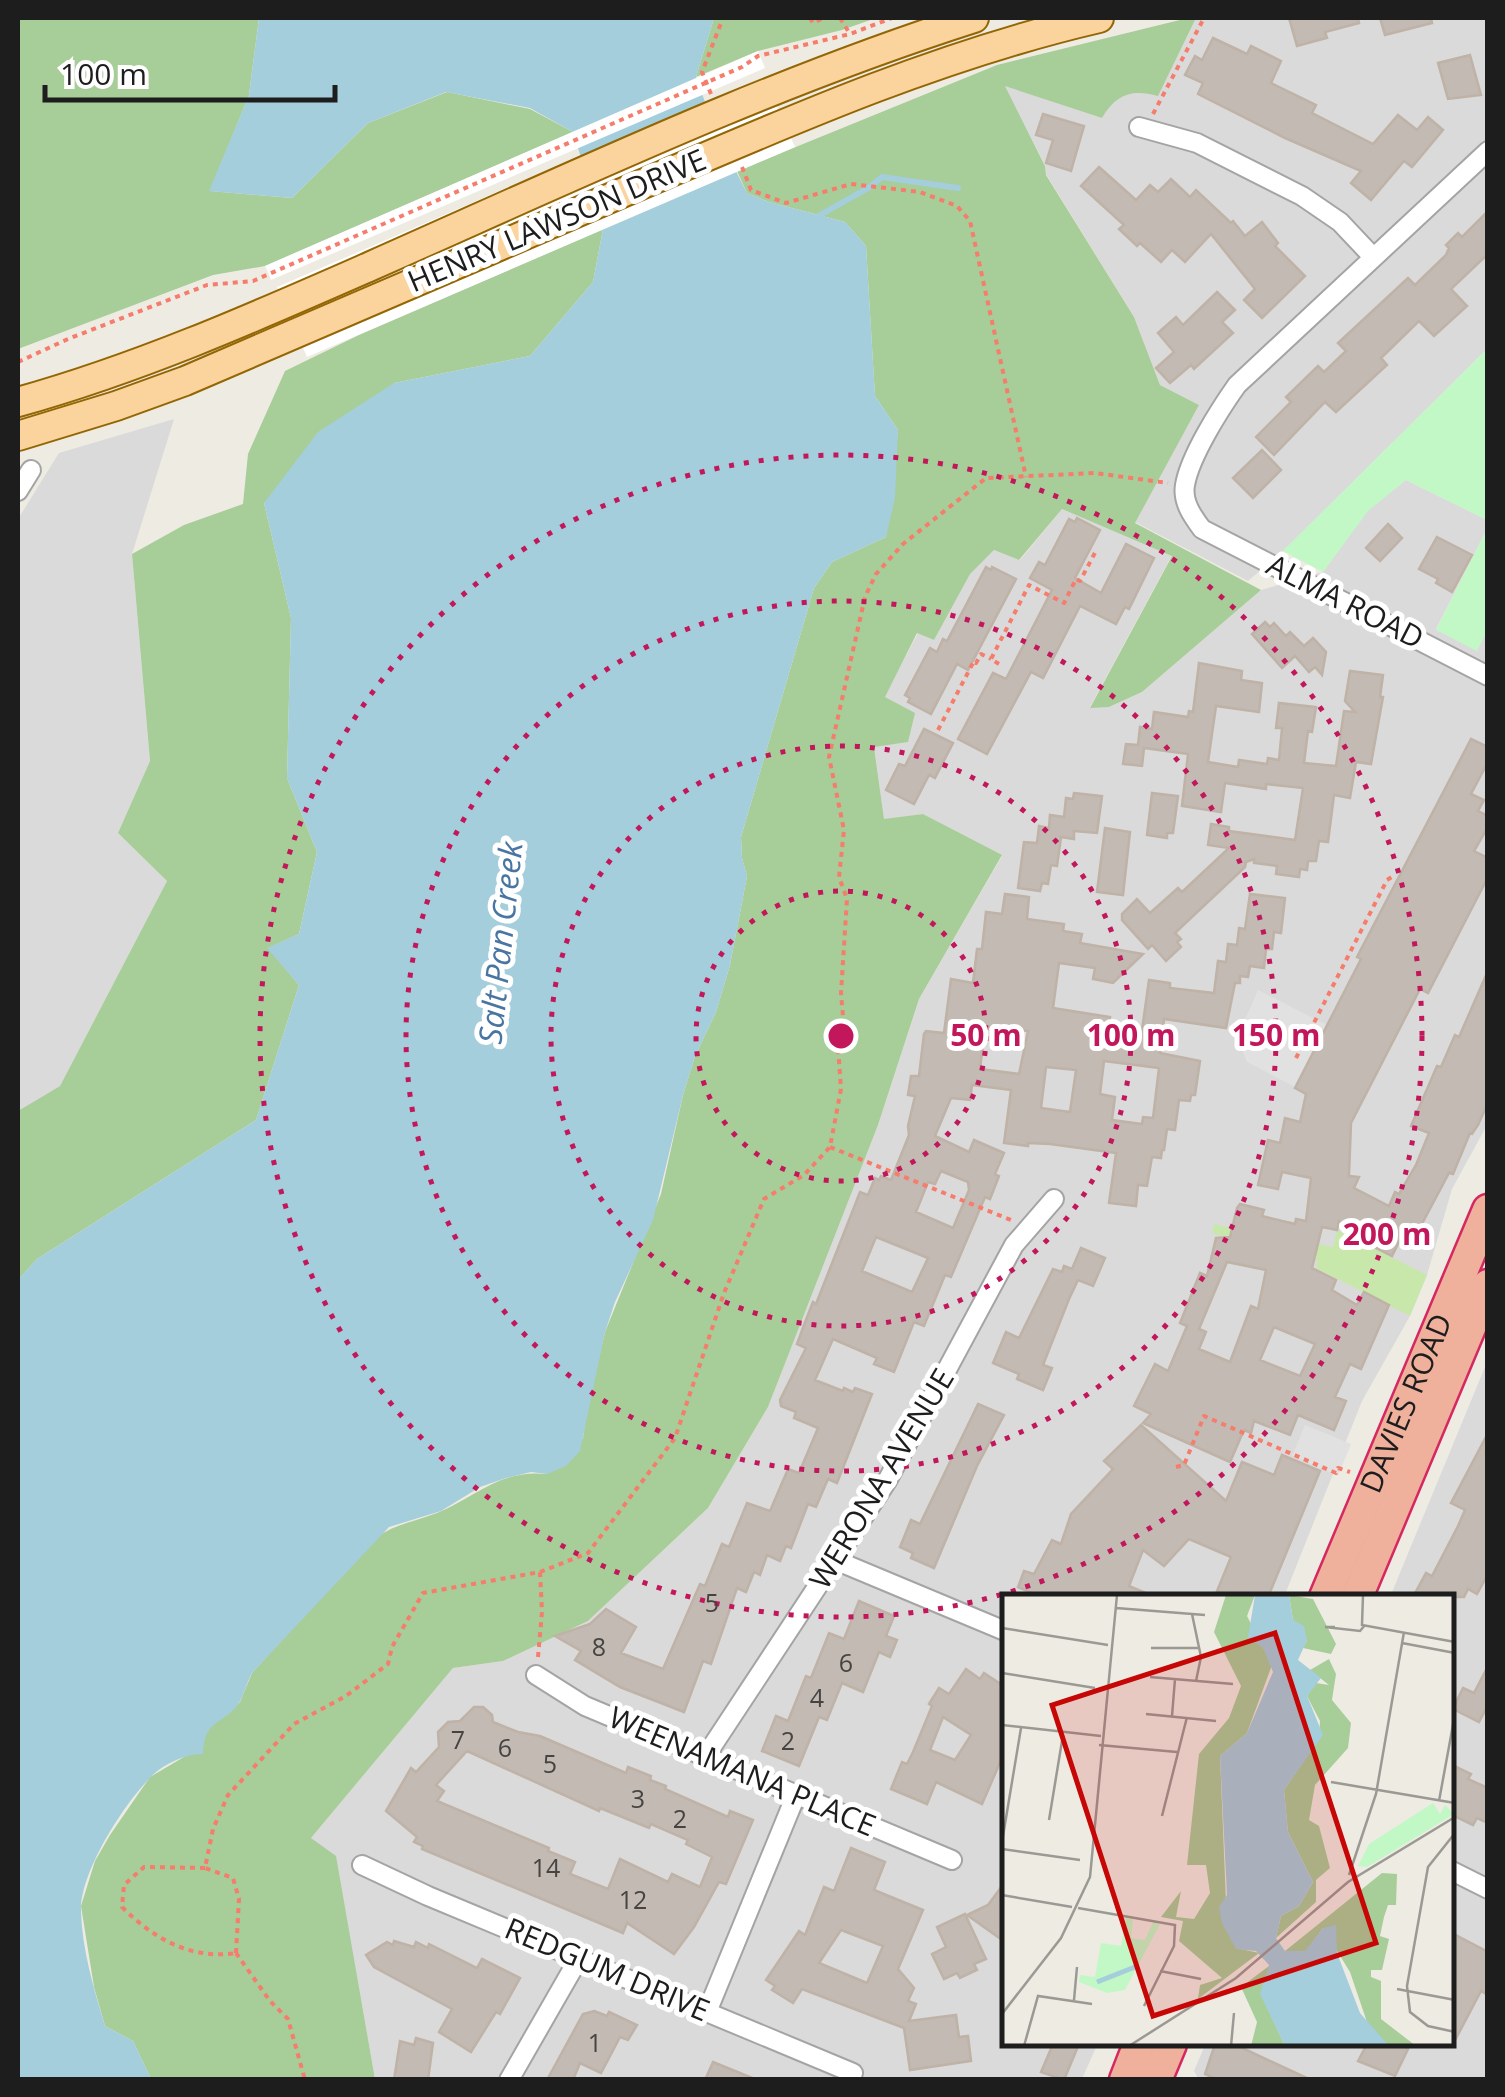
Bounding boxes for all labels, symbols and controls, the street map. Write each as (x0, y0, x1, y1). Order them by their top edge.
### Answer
scale bar (45, 40, 335, 102)
text: 100 m (60, 53, 147, 94)
street label: HENRY LAWSON DRIVE (401, 138, 712, 301)
street label: ALMA ROAD (1260, 544, 1431, 658)
water label: Salt Pan Creek (468, 838, 532, 1046)
text: 50 m (950, 1014, 1022, 1055)
text: 100 m (1087, 1014, 1175, 1055)
text: 150 m (1232, 1014, 1320, 1055)
centre of rings (823, 1018, 859, 1054)
text: 200 m (1343, 1213, 1431, 1254)
street label: DAVIES ROAD (1349, 1307, 1461, 1499)
street label: WERONA AVENUE (799, 1360, 963, 1596)
house number: 5 (705, 1585, 719, 1619)
inset map (1002, 1594, 1455, 2047)
house number: 8 (592, 1629, 606, 1663)
house number: 6 (839, 1645, 853, 1679)
house number: 4 (810, 1680, 824, 1714)
street label: WEENAMANA PLACE (603, 1696, 882, 1845)
house number: 7 (451, 1722, 465, 1756)
house number: 2 (781, 1723, 795, 1757)
house number: 6 (498, 1730, 512, 1764)
house number: 5 (543, 1746, 557, 1780)
house number: 3 (631, 1781, 645, 1815)
house number: 2 (673, 1801, 687, 1835)
house number: 14 (532, 1850, 560, 1884)
house number: 12 (619, 1882, 647, 1916)
street label: REDGUM DRIVE (499, 1907, 716, 2030)
house number: 1 (588, 2025, 602, 2059)

